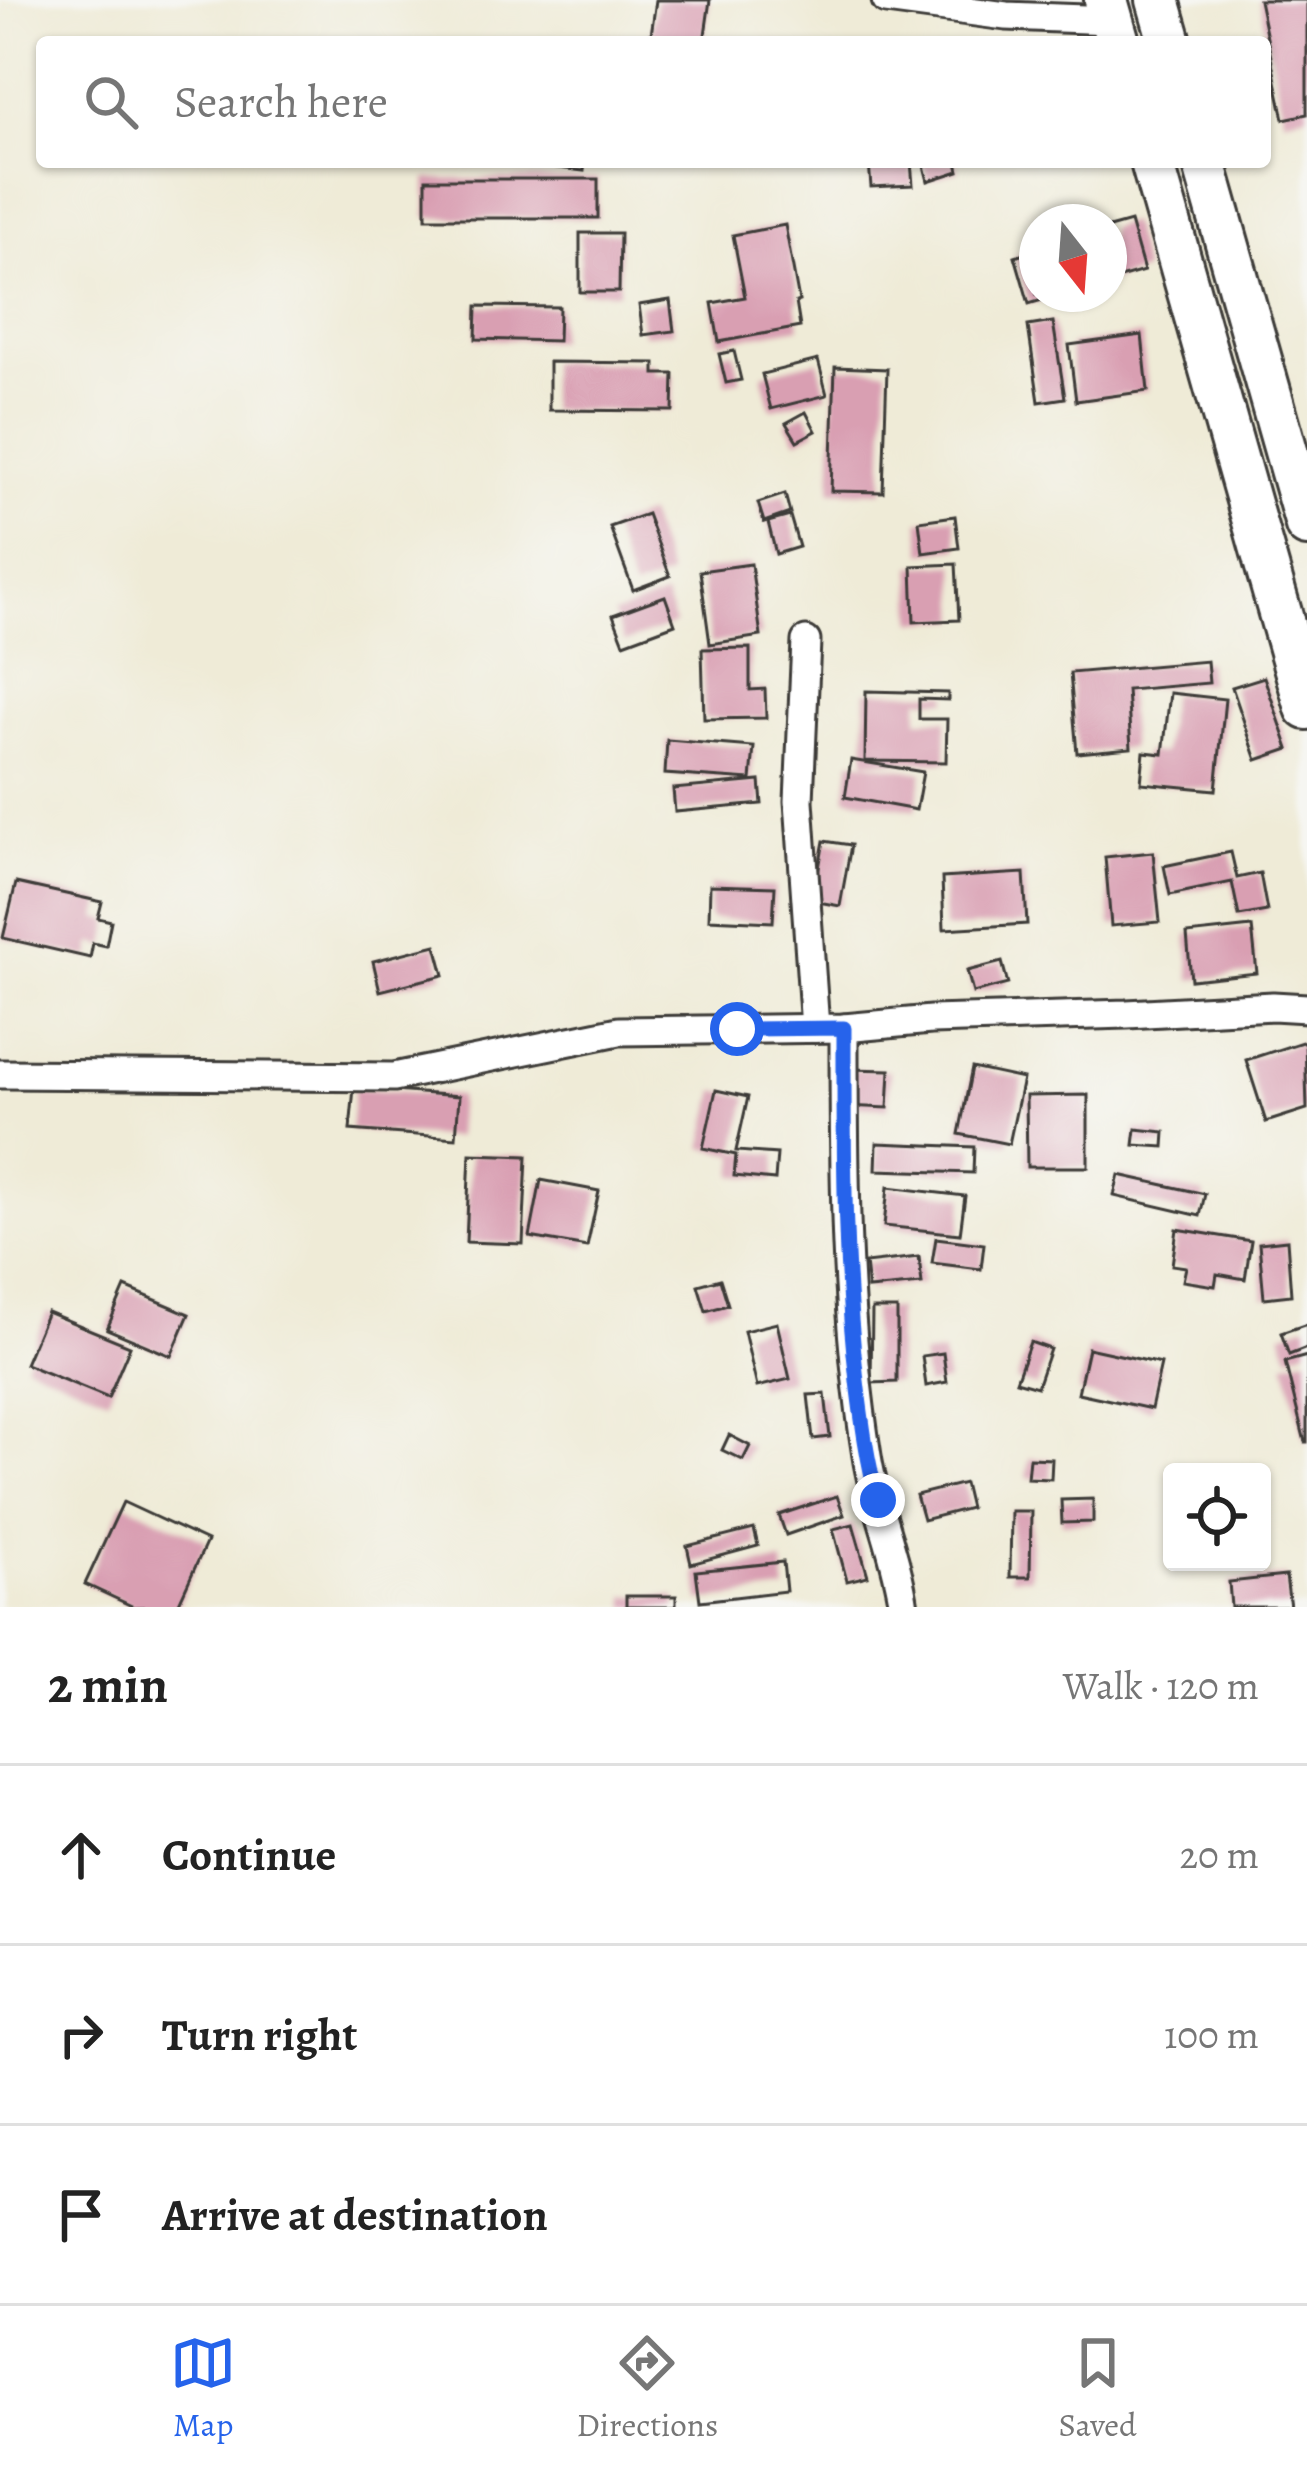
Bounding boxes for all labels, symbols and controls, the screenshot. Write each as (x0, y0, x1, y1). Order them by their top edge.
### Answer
search box (36, 36, 1271, 168)
icon: search (78, 69, 144, 135)
text: Search here (174, 71, 388, 133)
north arrow (1019, 204, 1127, 312)
route start (710, 1002, 764, 1056)
map controls (1163, 1463, 1271, 1571)
button: locate (1163, 1463, 1271, 1571)
route end (851, 1473, 905, 1527)
text: 2 min (48, 1650, 168, 1720)
text: Walk · 120 m (1063, 1659, 1259, 1712)
icon: ahead (48, 1822, 114, 1888)
text: Continue (162, 1824, 336, 1886)
text: 20 m (1180, 1828, 1259, 1881)
icon: right (48, 2002, 114, 2068)
text: Turn right (162, 2004, 357, 2066)
text: 100 m (1164, 2008, 1259, 2061)
icon: arrive (48, 2182, 114, 2248)
text: Arrive at destination (162, 2184, 548, 2246)
tab: Map (170, 2330, 236, 2447)
tab: Directions (577, 2330, 718, 2447)
tab: Saved (1059, 2330, 1137, 2447)

